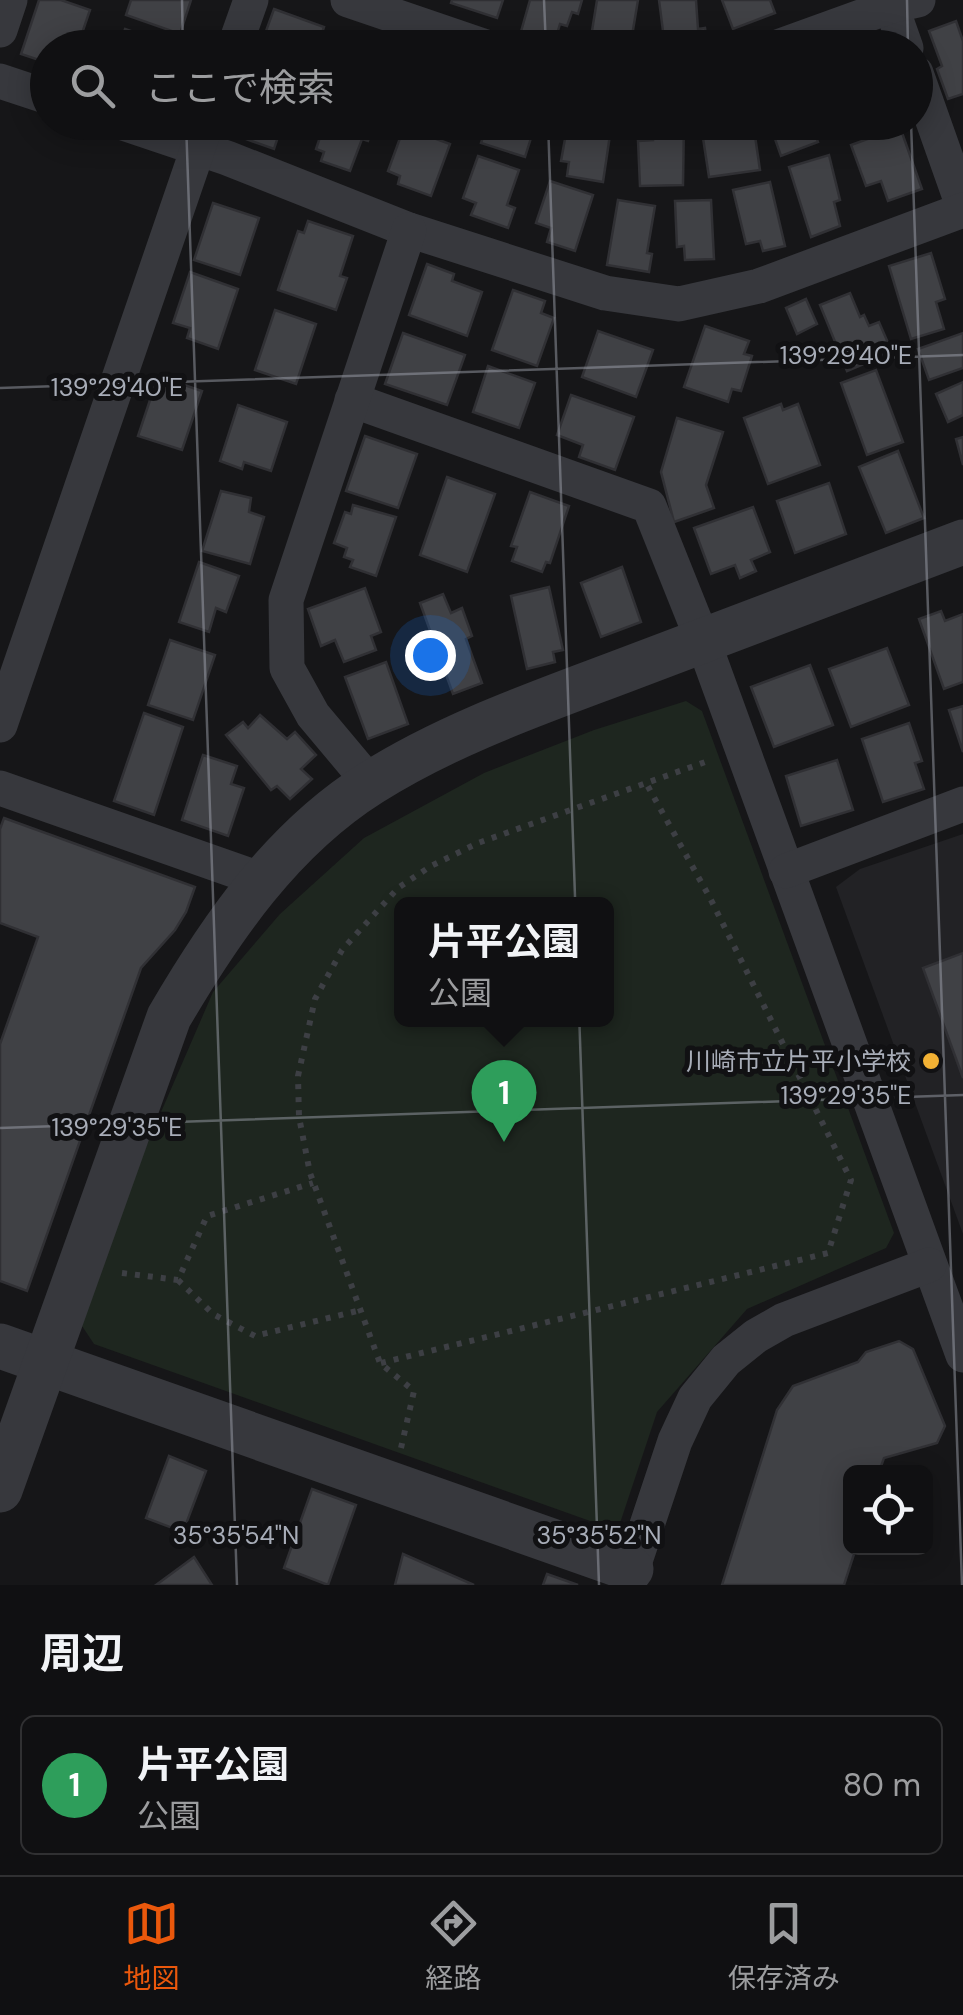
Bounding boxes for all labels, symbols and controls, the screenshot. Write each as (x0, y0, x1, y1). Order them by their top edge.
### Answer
search box (30, 30, 933, 140)
icon: search (65, 58, 120, 113)
text: ここで検索 (145, 63, 335, 113)
text: 139°29'40"E (780, 339, 912, 372)
text: 139°29'40"E (51, 371, 183, 404)
your location (405, 630, 456, 681)
popup (394, 897, 614, 1027)
text: 片平公園 (428, 917, 580, 967)
text: 公園 (428, 972, 492, 1014)
place label: 川崎市立片平小学校 (686, 1045, 911, 1078)
marker: 川崎市立片平小学校 (920, 1050, 942, 1072)
pin: 1 (472, 1060, 536, 1142)
text: 139°29'35"E (781, 1079, 911, 1112)
text: 139°29'35"E (52, 1111, 182, 1144)
map controls (843, 1465, 933, 1555)
button: locate (843, 1465, 933, 1555)
text: 35°35'54"N (173, 1519, 299, 1552)
text: 35°35'52"N (536, 1519, 662, 1552)
text: 周辺 (40, 1626, 124, 1681)
text: 片平公園 (137, 1740, 289, 1790)
text: 1 (69, 1764, 80, 1806)
text: 80 m (843, 1764, 921, 1806)
text: 公園 (137, 1795, 201, 1837)
tab: 地図 (123, 1896, 179, 1997)
tab: 経路 (425, 1896, 482, 1997)
tab: 保存済み (728, 1896, 840, 1997)

